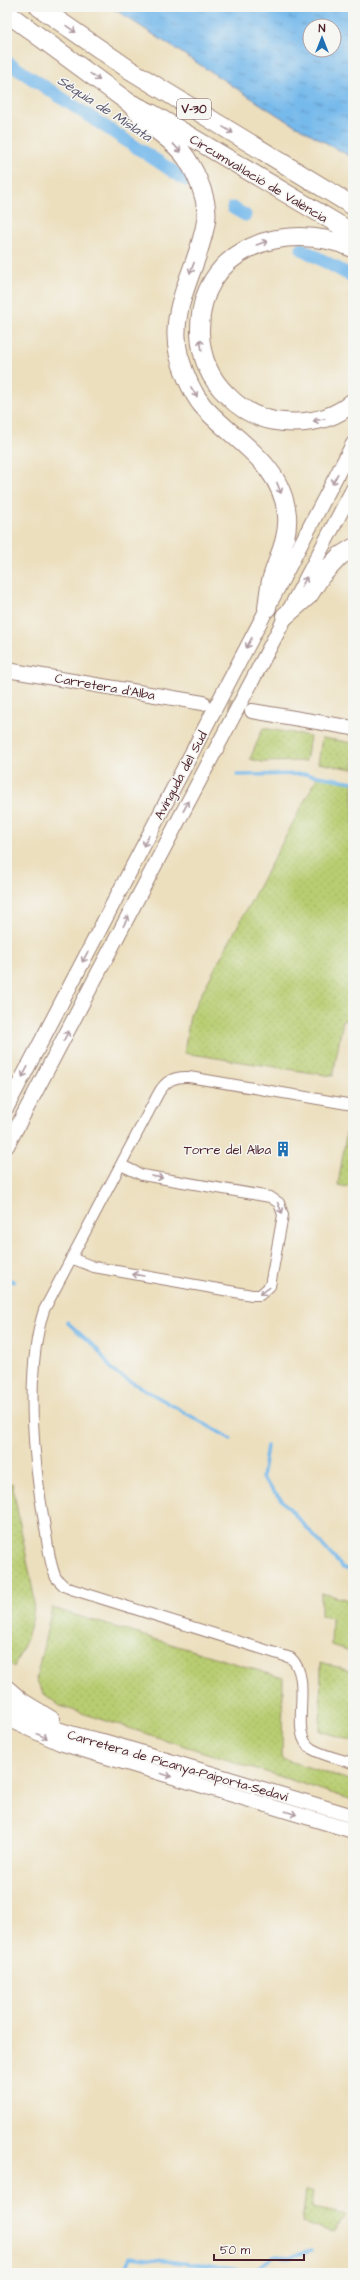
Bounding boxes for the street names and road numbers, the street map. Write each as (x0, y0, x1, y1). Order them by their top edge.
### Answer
road number: V-30 (177, 99, 211, 119)
street label: Circumval·lació de València (186, 130, 331, 227)
street label: Carretera d'Alba (53, 669, 157, 705)
street label: Avinguda del Sud (150, 728, 213, 823)
street label: Carretera de Picanya-Paiporta-Sedaví (65, 1726, 290, 1807)

